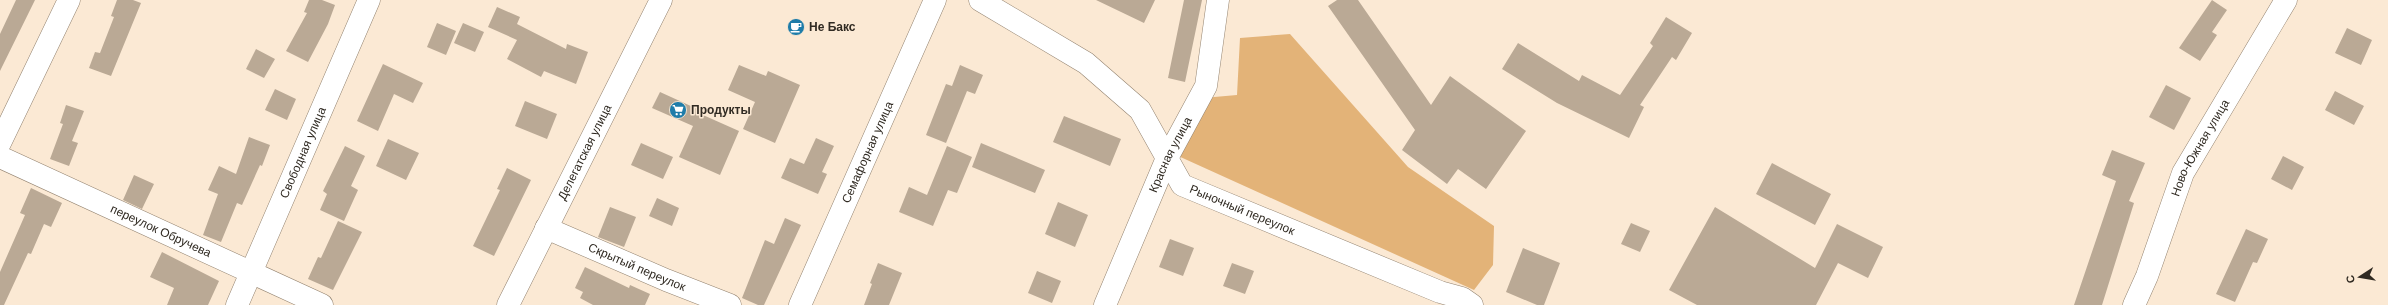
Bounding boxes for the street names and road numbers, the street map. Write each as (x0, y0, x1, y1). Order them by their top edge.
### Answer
street label: Ново-Южная улица (2168, 97, 2232, 198)
street label: Семафорная улица (839, 99, 896, 205)
street label: Делегатская улица (555, 102, 615, 202)
street label: Свободная улица (277, 105, 329, 200)
street label: Красная улица (1146, 114, 1195, 195)
street label: Рыночный переулок (1188, 182, 1298, 238)
street label: переулок Обручева (108, 202, 214, 260)
street label: Скрытый переулок (586, 240, 688, 294)

